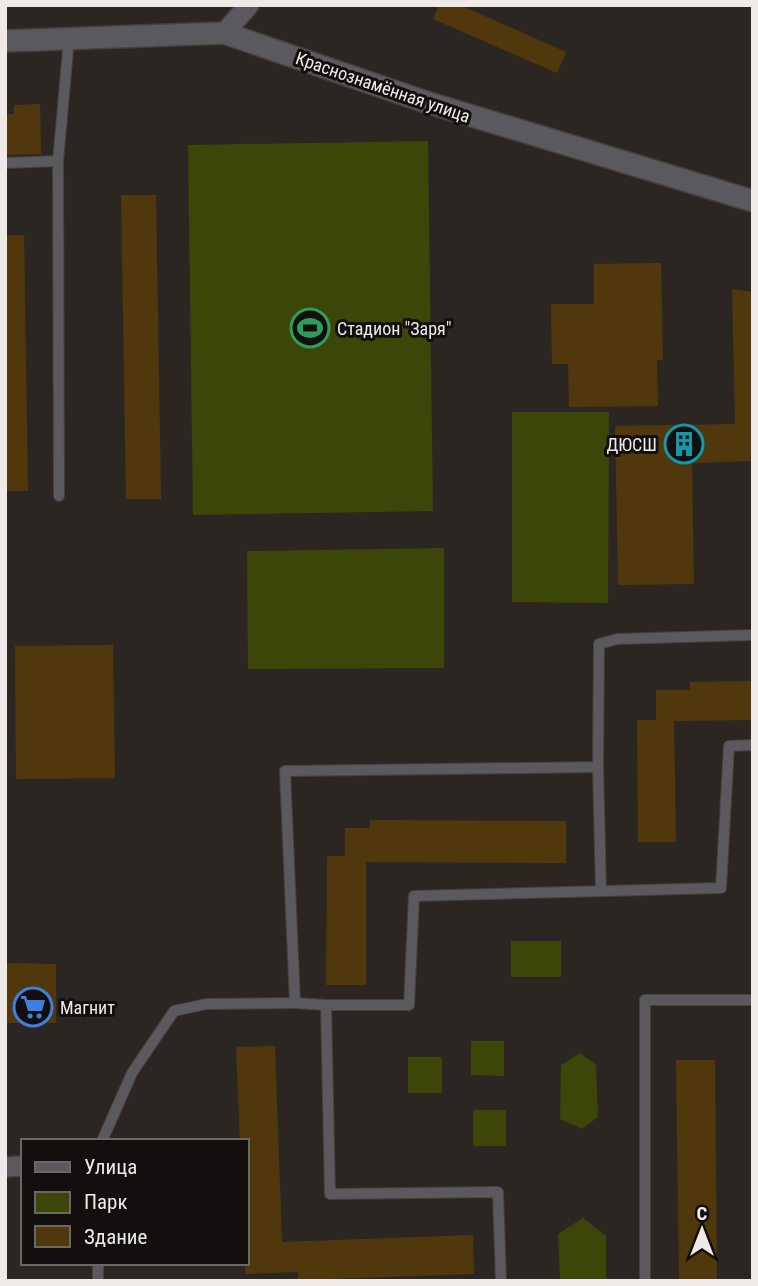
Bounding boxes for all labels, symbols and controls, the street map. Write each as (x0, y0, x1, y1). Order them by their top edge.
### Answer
street label: Краснознамённая улица (293, 47, 473, 127)
sports icon: Стадион "Заря" (289, 307, 331, 349)
place label: Стадион "Заря" (337, 318, 452, 339)
building icon: ДЮСШ (663, 423, 705, 465)
place label: ДЮСШ (606, 434, 657, 455)
supermarket icon: Магнит (12, 986, 54, 1028)
place label: Магнит (60, 997, 115, 1018)
legend (21, 1139, 248, 1265)
text: Улица (84, 1155, 137, 1179)
text: Парк (84, 1190, 128, 1214)
north arrow (667, 1195, 737, 1265)
text: С (697, 1202, 708, 1225)
text: Здание (84, 1225, 148, 1249)

